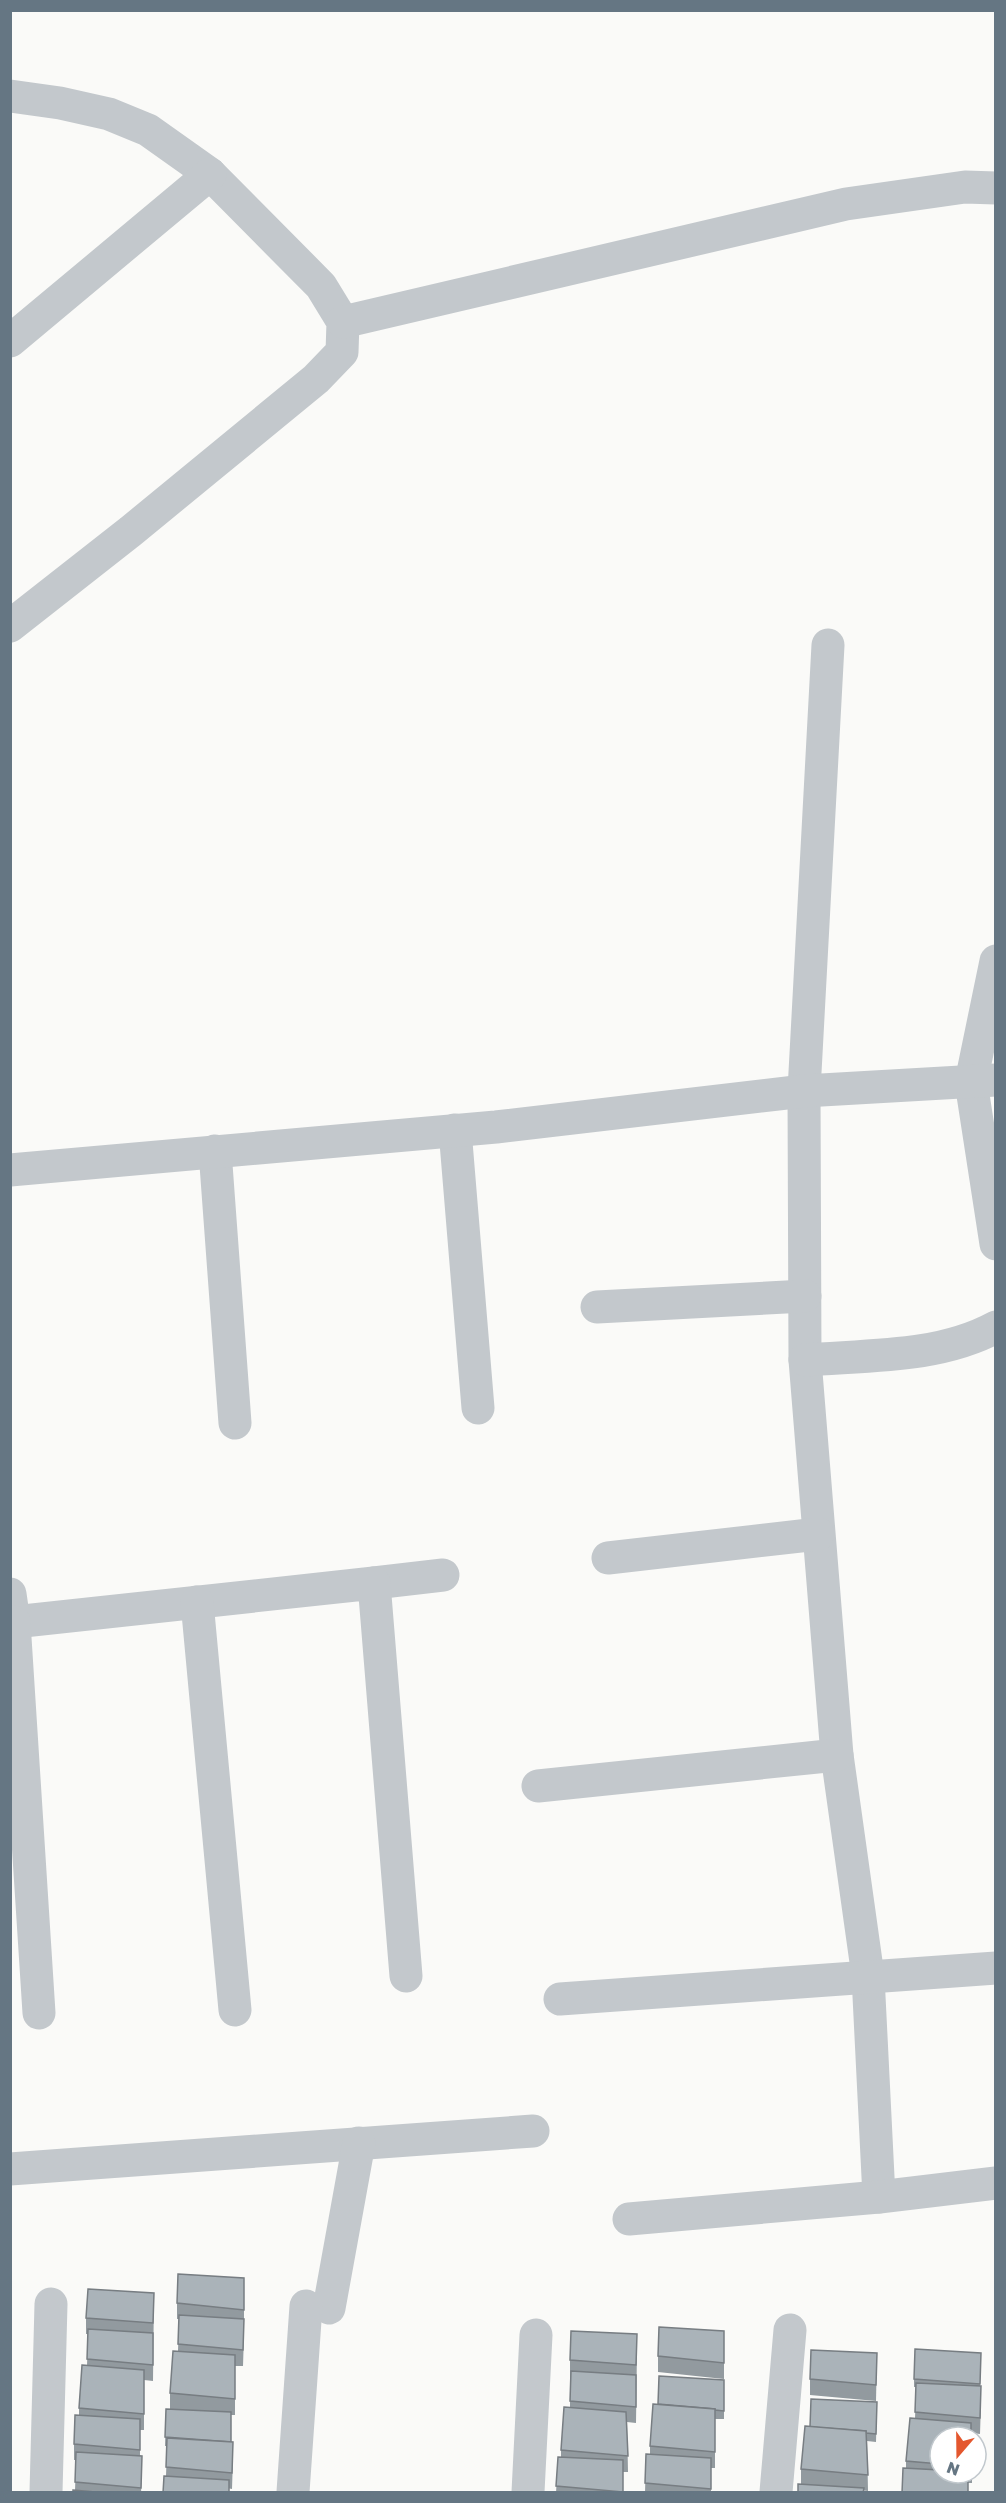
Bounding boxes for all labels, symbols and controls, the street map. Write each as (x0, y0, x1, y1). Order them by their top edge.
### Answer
north arrow (928, 2425, 988, 2485)
text: N (944, 2458, 962, 2481)

